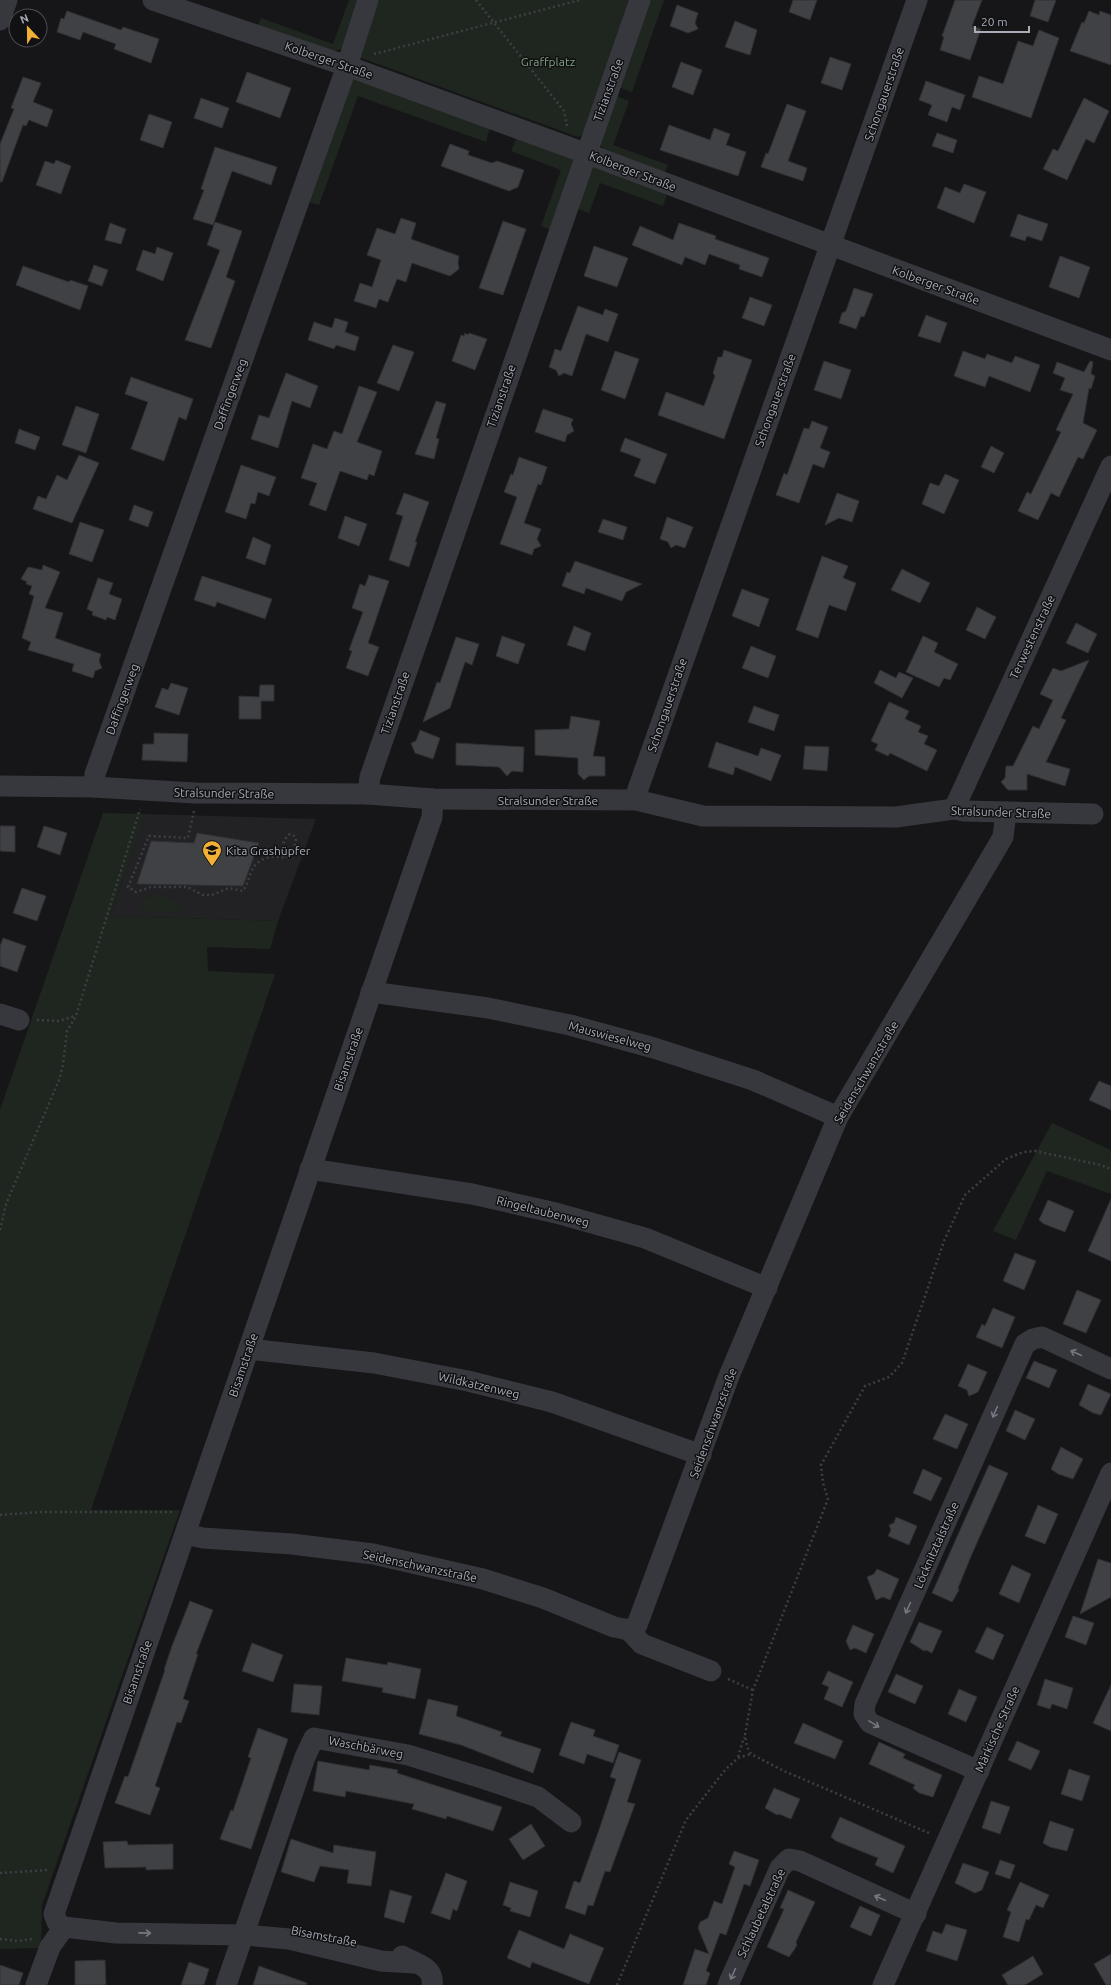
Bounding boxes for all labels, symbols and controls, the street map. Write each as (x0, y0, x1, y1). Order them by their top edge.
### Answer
north arrow (8, 8, 48, 48)
scale bar (975, 8, 1029, 34)
text: N (18, 12, 30, 26)
text: 20 m (981, 15, 1008, 28)
street label: Kolberger Straße (283, 39, 375, 81)
street label: Schongauerstraße (862, 45, 906, 143)
park label: Graffplatz (521, 55, 576, 68)
street label: Tizianstraße (591, 57, 625, 123)
street label: Kolberger Straße (588, 148, 678, 194)
street label: Kolberger Straße (891, 263, 981, 307)
street label: Schongauerstraße (752, 352, 798, 448)
street label: Daffingerweg (211, 357, 249, 431)
street label: Tizianstraße (484, 363, 518, 429)
street label: Terwestenstraße (1007, 593, 1057, 681)
street label: Schongauerstraße (645, 656, 689, 754)
street label: Daffingerweg (103, 662, 141, 736)
street label: Tizianstraße (378, 670, 412, 736)
street label: Stralsunder Straße (174, 786, 274, 800)
street label: Stralsunder Straße (498, 794, 598, 807)
street label: Stralsunder Straße (951, 804, 1051, 820)
school or university icon: Kita Grashüpfer (201, 839, 223, 867)
place label: Kita Grashüpfer (226, 844, 311, 857)
street label: Seidenschwanzstraße (831, 1018, 901, 1126)
street label: Mauswieselweg (567, 1019, 653, 1053)
street label: Bisamstraße (331, 1025, 365, 1093)
street label: Ringeltaubenweg (495, 1193, 591, 1229)
street label: Bisamstraße (226, 1331, 260, 1399)
one-way arrow (1070, 1349, 1082, 1356)
street label: Seidenschwanzstraße (687, 1366, 739, 1480)
street label: Wildkatzenweg (437, 1369, 521, 1401)
one-way arrow (991, 1406, 998, 1418)
street label: Löcknitztalstraße (911, 1500, 961, 1590)
street label: Seidenschwanzstraße (362, 1548, 478, 1584)
one-way arrow (904, 1601, 911, 1613)
street label: Bisamstraße (120, 1638, 154, 1706)
street label: Märkische Straße (972, 1684, 1022, 1774)
one-way arrow (868, 1720, 880, 1728)
street label: Waschbärweg (328, 1733, 404, 1761)
street label: Schlaubetalstraße (735, 1866, 787, 1960)
one-way arrow (875, 1893, 887, 1901)
street label: Bisamstraße (290, 1923, 358, 1949)
one-way arrow (138, 1929, 151, 1937)
one-way arrow (729, 1967, 736, 1979)

